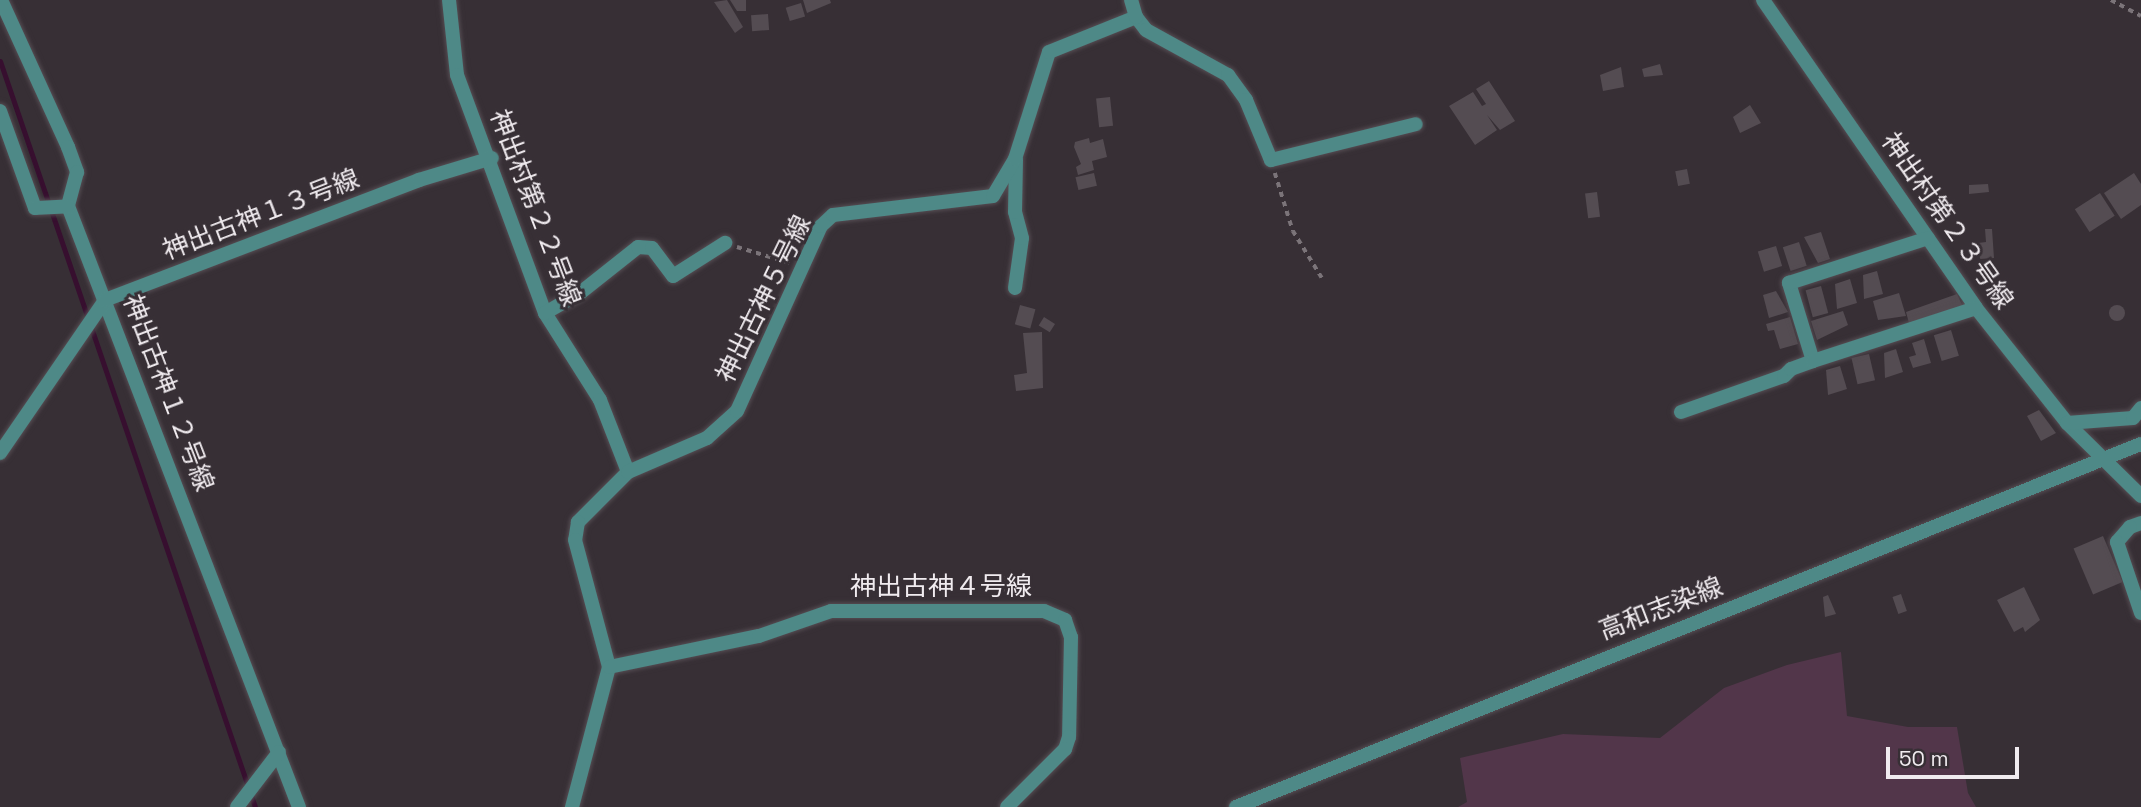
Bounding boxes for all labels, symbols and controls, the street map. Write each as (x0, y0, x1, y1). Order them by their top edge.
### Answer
street label: 神出村第２２号線 (483, 105, 587, 311)
street label: 神出村第２３号線 (1875, 127, 2019, 315)
street label: 神出古神１３号線 (158, 163, 364, 267)
street label: 神出古神５号線 (710, 210, 818, 388)
street label: 神出古神１２号線 (116, 290, 220, 496)
street label: 神出古神４号線 (850, 571, 1032, 603)
street label: 高和志染線 (1595, 571, 1727, 647)
scale bar (1889, 734, 2022, 778)
text: 50 m (1899, 745, 1949, 772)

